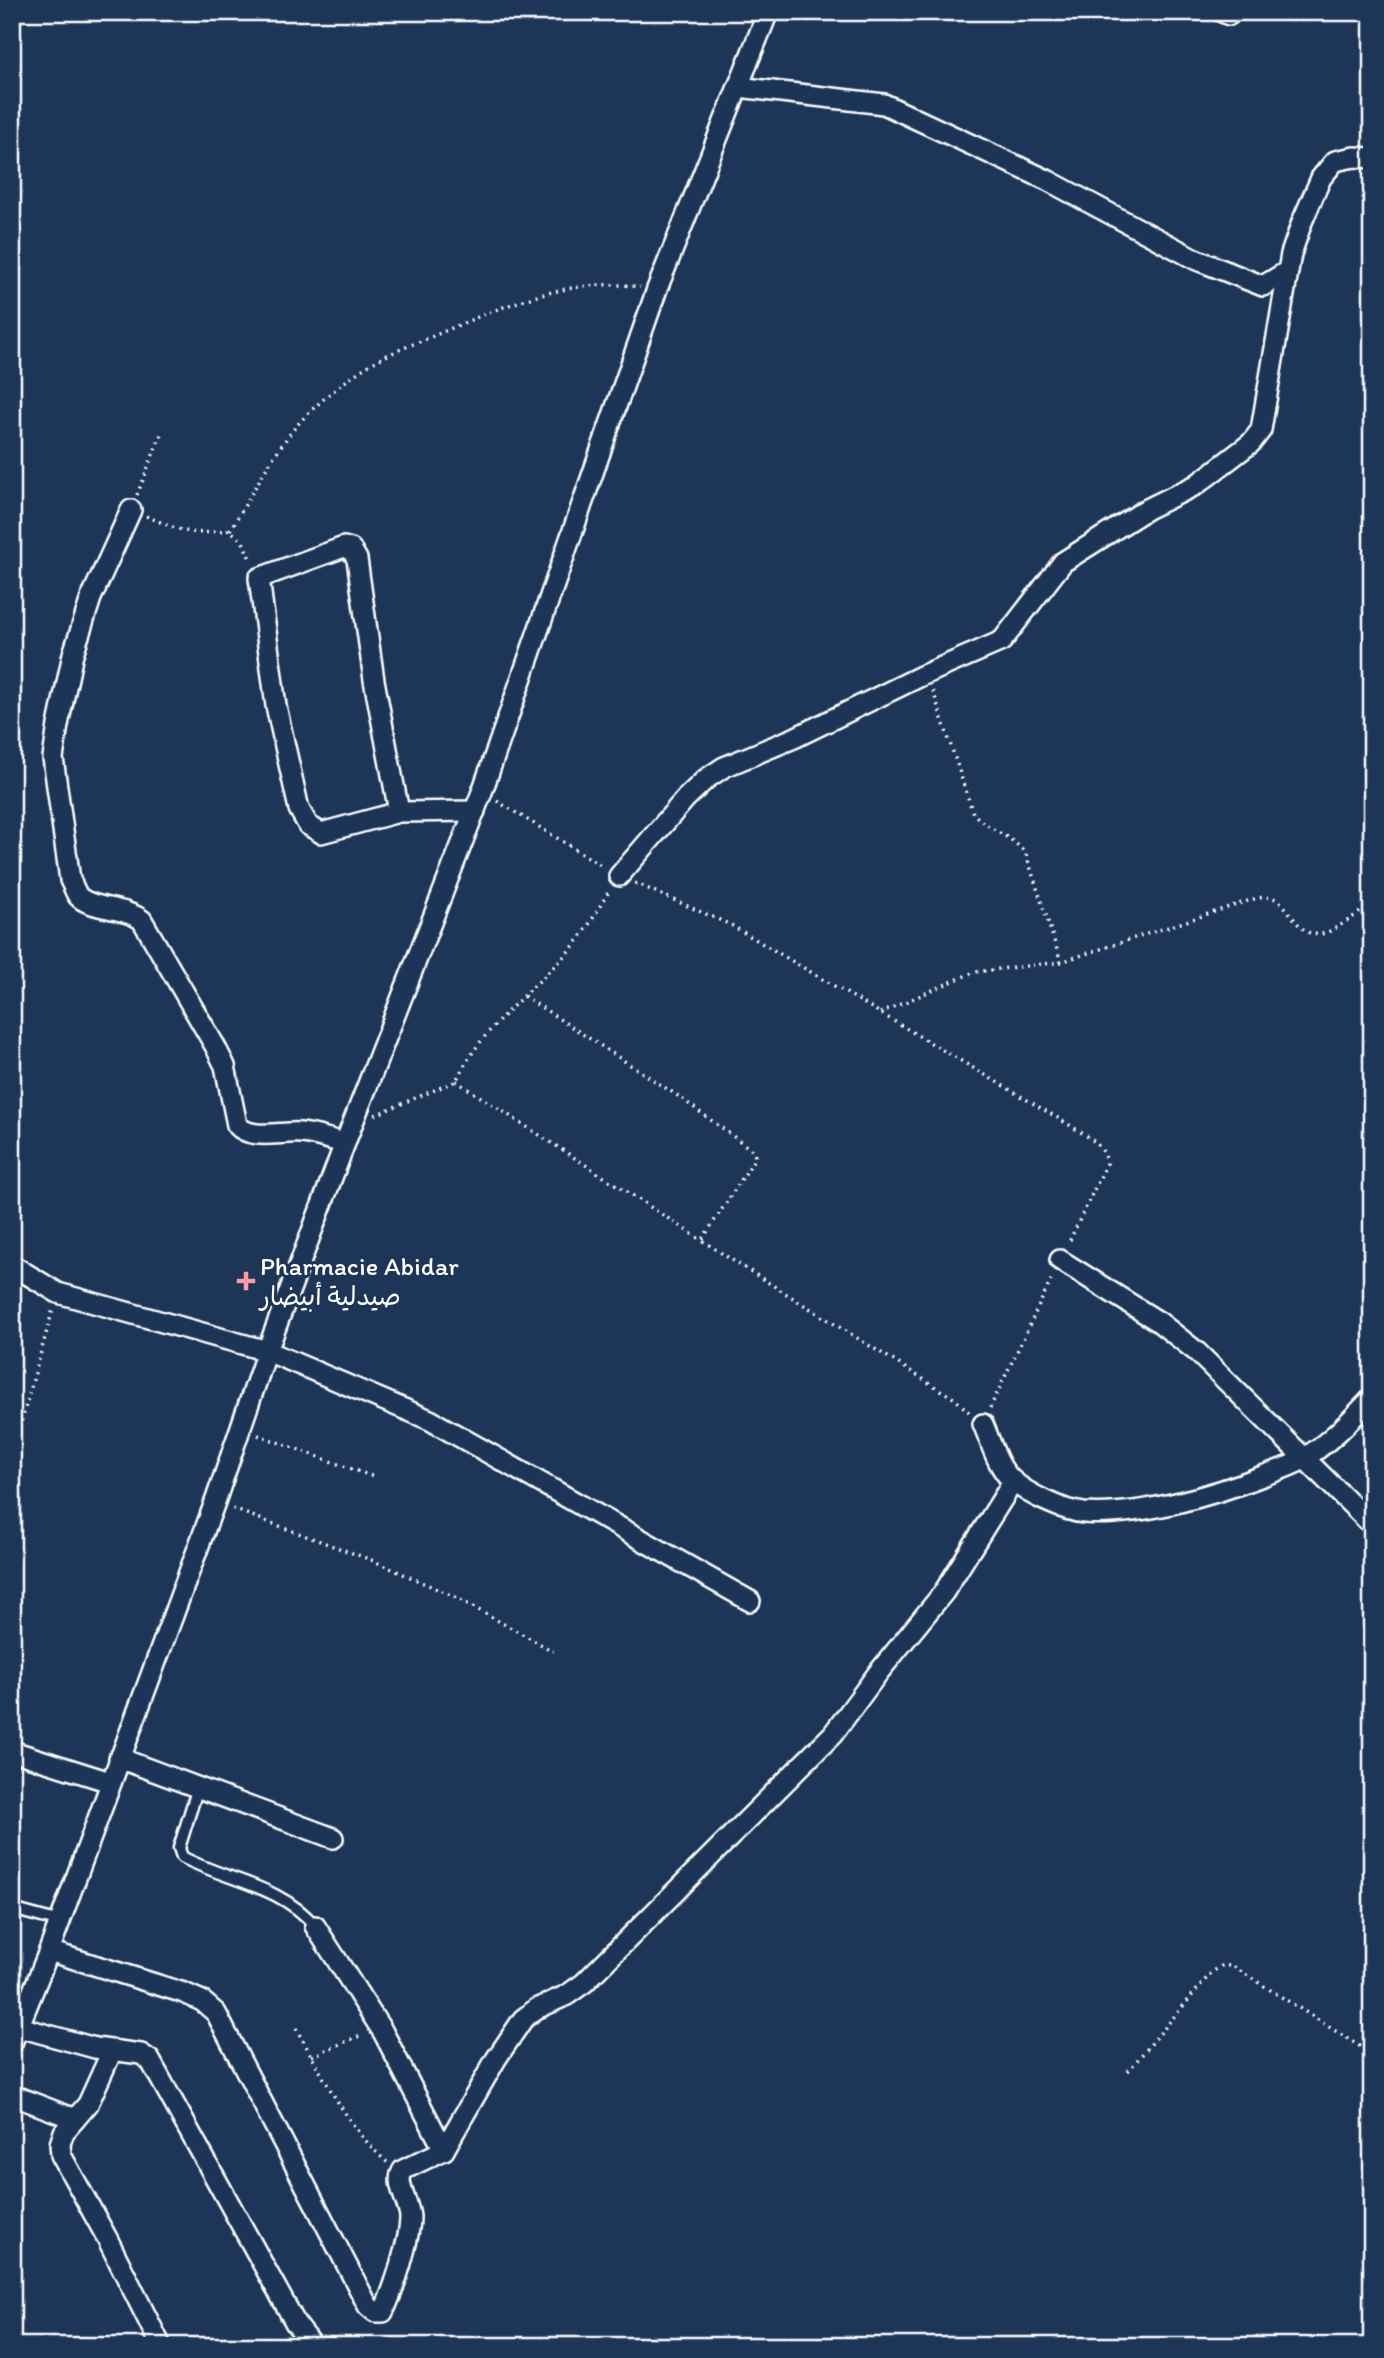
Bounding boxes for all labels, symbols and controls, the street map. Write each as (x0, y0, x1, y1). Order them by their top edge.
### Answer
place label: Pharmacie Abidar صيدلية أبيضار (258, 1250, 459, 1312)
marker: Pharmacie Abidar صيدلية أبيضار (238, 1273, 254, 1289)

